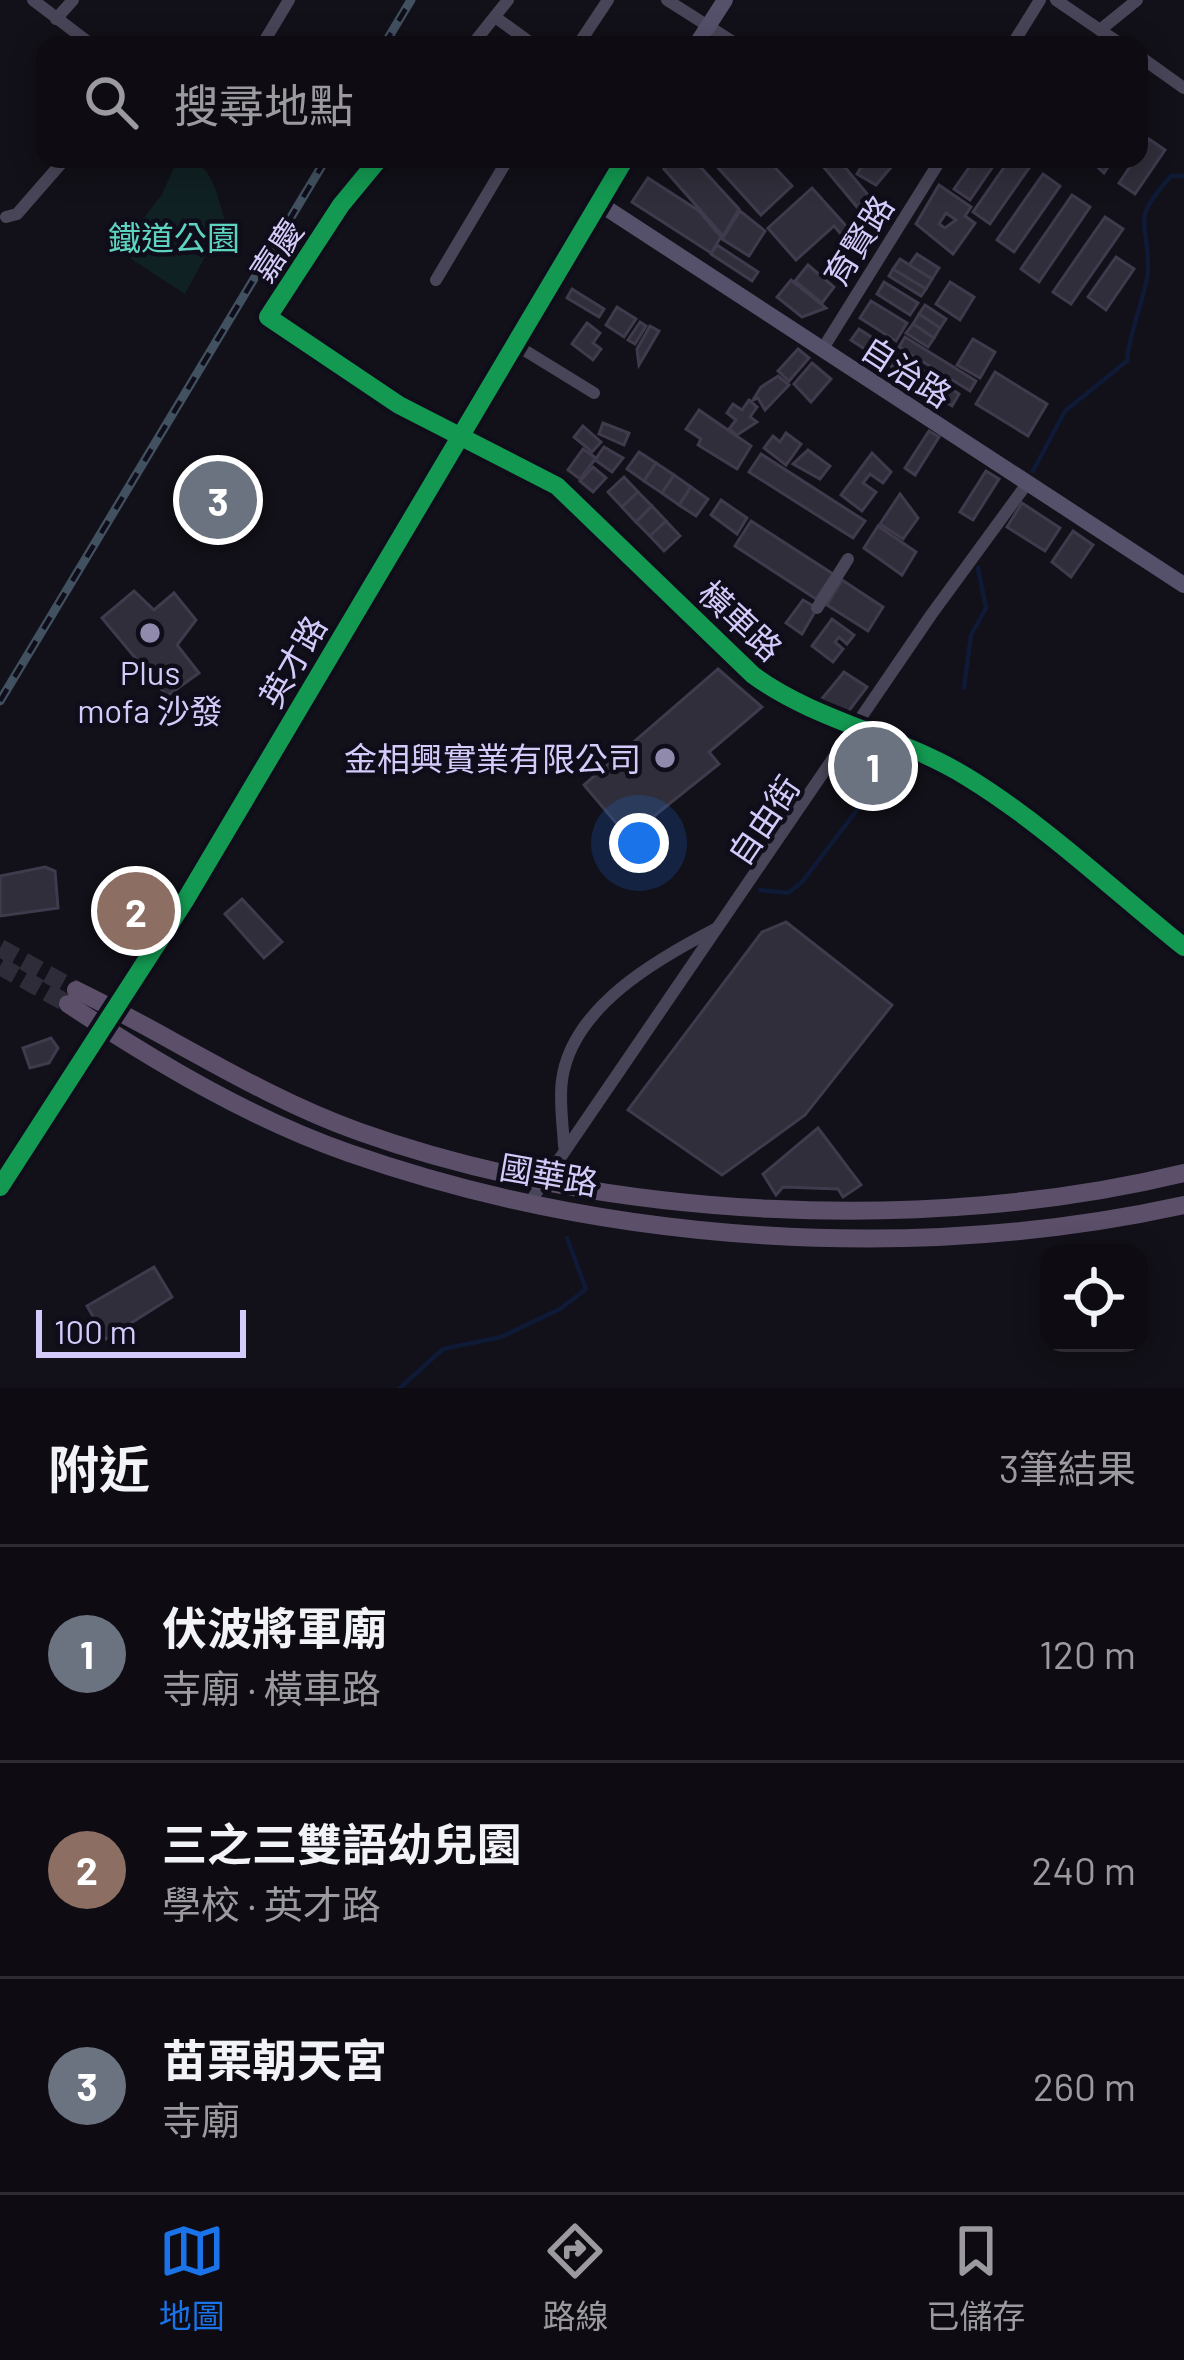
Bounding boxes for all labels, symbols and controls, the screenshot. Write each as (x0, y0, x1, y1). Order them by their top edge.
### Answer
search box (36, 36, 1148, 168)
icon: search (78, 69, 144, 135)
text: 搜尋地點 (174, 77, 354, 131)
street label: 育賢路 (815, 187, 901, 293)
street label: 嘉慶 (241, 211, 311, 289)
park label: 鐵道公園 (108, 217, 240, 257)
street label: 自治路 (855, 327, 959, 415)
pin: 3 (179, 455, 257, 545)
street label: 橫車路 (691, 572, 791, 668)
street label: 英才路 (250, 608, 334, 714)
marker: Plus mofa 沙發 (137, 620, 163, 646)
place label: Plus mofa 沙發 (77, 652, 223, 730)
pin: 1 (834, 721, 912, 811)
place label: 金相興實業有限公司 (344, 738, 641, 778)
marker: 金相興實業有限公司 (652, 745, 678, 771)
street label: 自由街 (719, 768, 807, 872)
your location (609, 813, 669, 873)
pin: 2 (97, 866, 175, 956)
street label: 國華路 (497, 1146, 601, 1202)
map controls (1040, 1244, 1148, 1352)
button: locate (1040, 1244, 1148, 1352)
scale bar (36, 1304, 246, 1357)
text: 100 m (54, 1311, 137, 1351)
text: 附近 (48, 1437, 150, 1498)
text: 3筆結果 (999, 1444, 1136, 1491)
text: 伏波將軍廟 (162, 1600, 387, 1654)
text: 1 (80, 1630, 94, 1677)
text: 120 m (1039, 1630, 1136, 1677)
text: 寺廟 · 橫車路 (162, 1664, 381, 1711)
text: 三之三雙語幼兒園 (162, 1816, 522, 1870)
text: 2 (76, 1846, 98, 1893)
text: 240 m (1032, 1846, 1136, 1893)
text: 學校 · 英才路 (162, 1880, 381, 1927)
text: 苗栗朝天宮 (162, 2032, 387, 2086)
text: 3 (76, 2062, 98, 2109)
text: 260 m (1033, 2062, 1136, 2109)
text: 寺廟 (162, 2096, 240, 2143)
tab: 地圖 (159, 2218, 225, 2338)
tab: 路線 (542, 2218, 608, 2338)
tab: 已儲存 (926, 2218, 1025, 2338)

